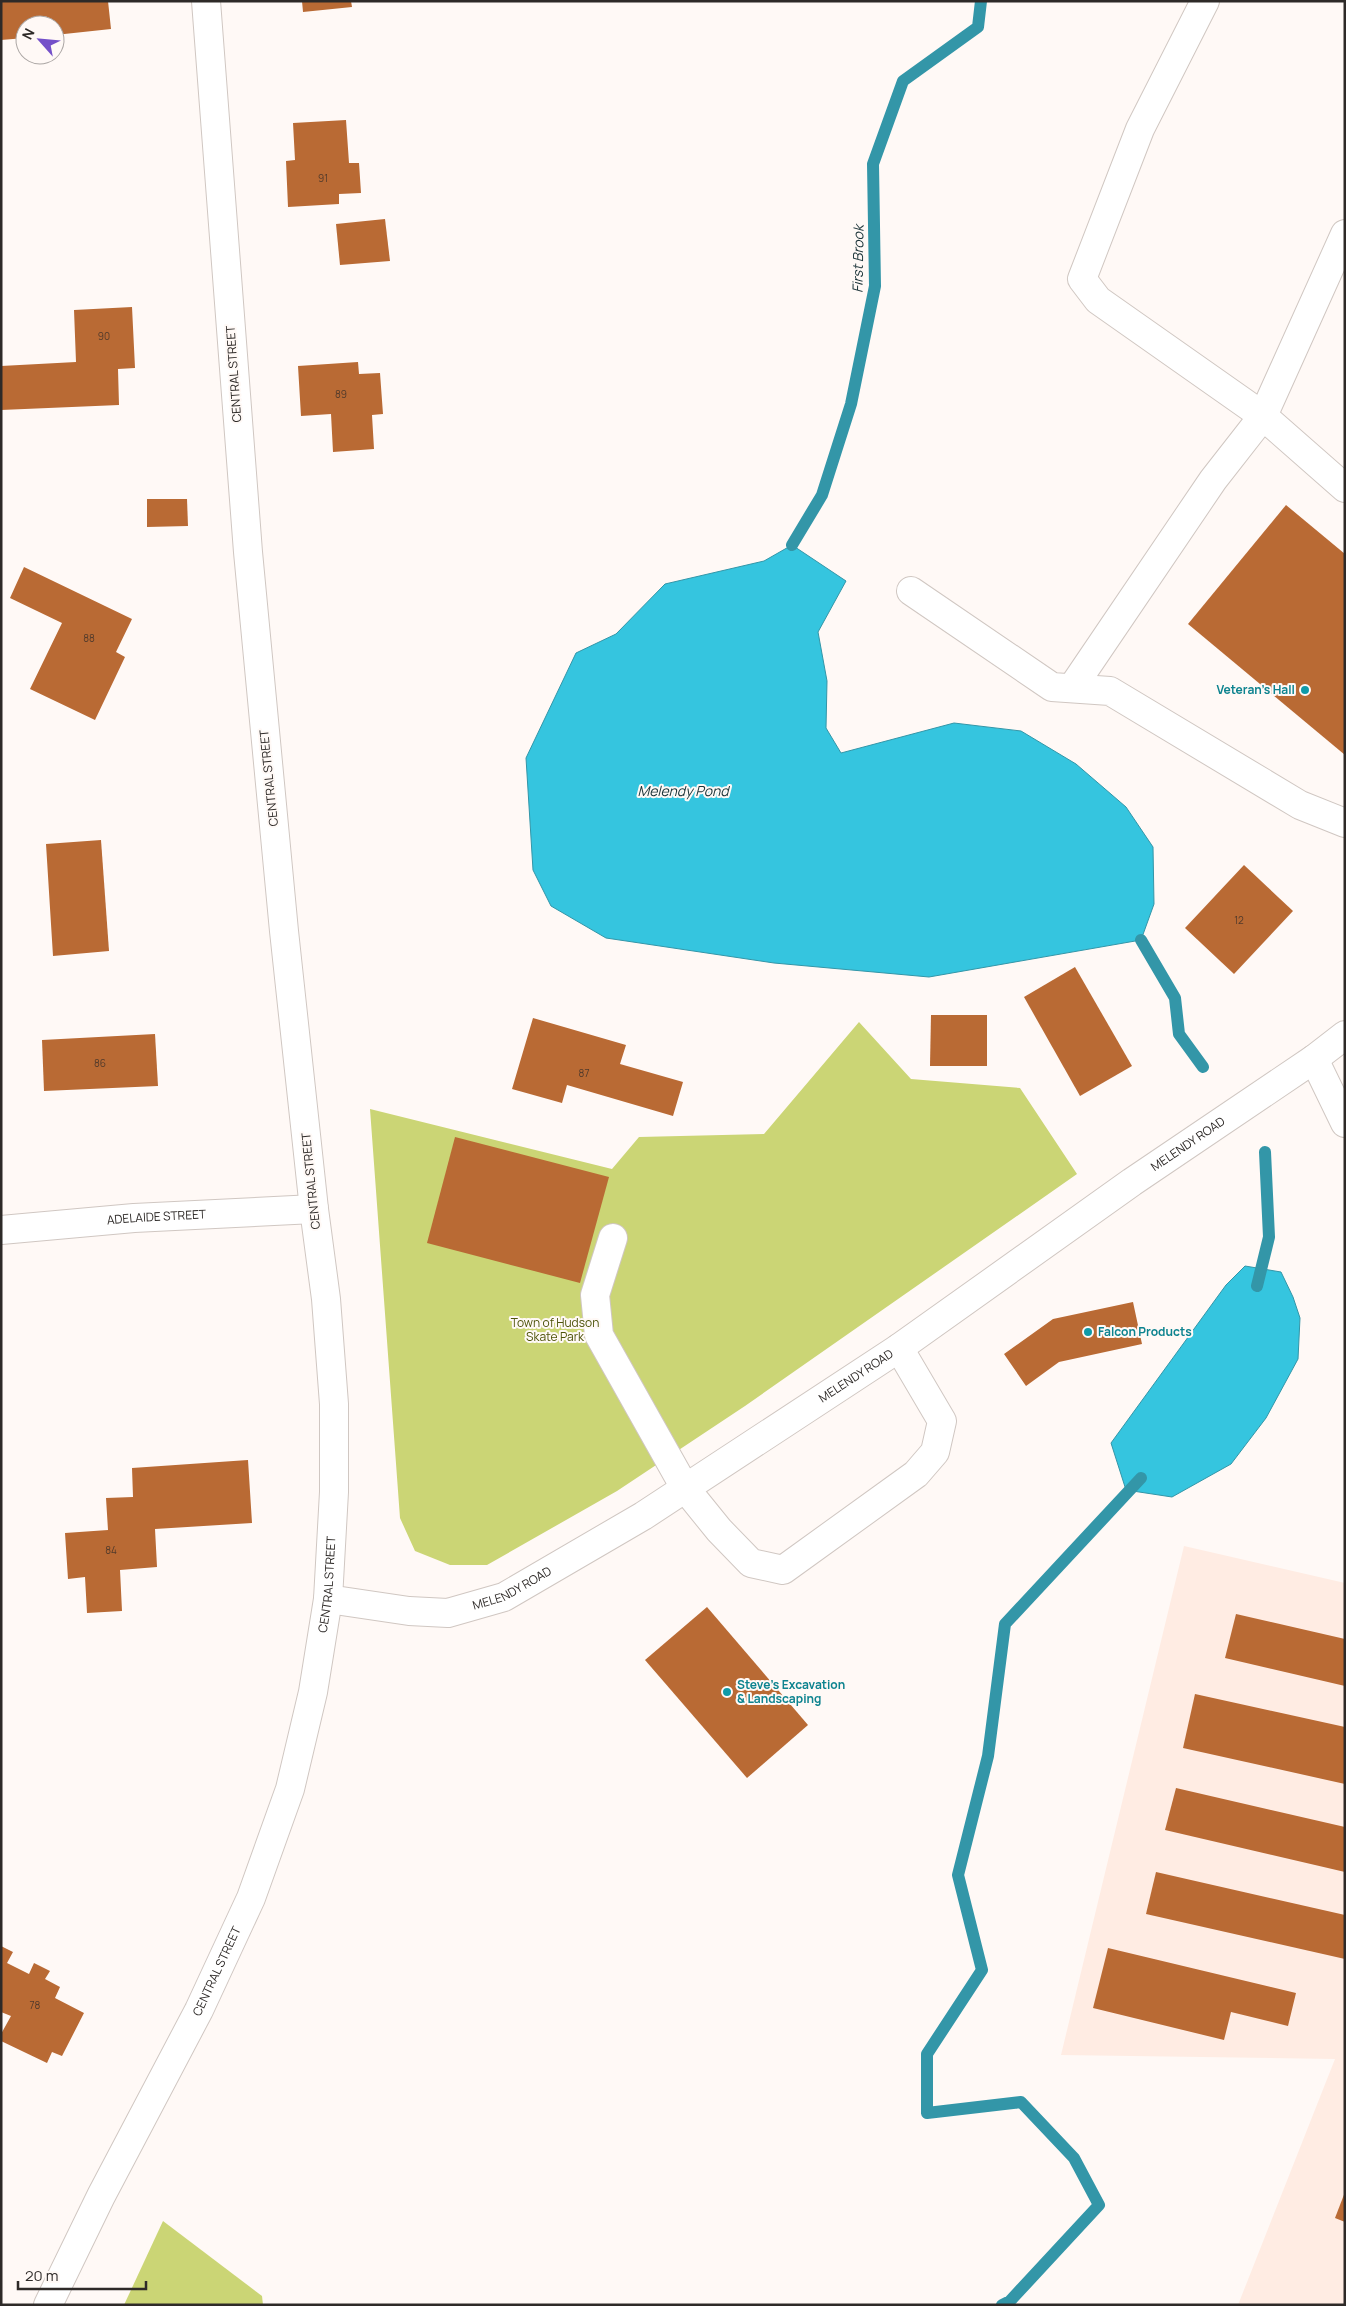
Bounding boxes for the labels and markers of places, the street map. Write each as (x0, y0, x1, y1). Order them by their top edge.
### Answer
place label: Veteran's Hall (1216, 681, 1295, 698)
marker: Veteran's Hall (1299, 684, 1311, 696)
place label: Falcon Products (1098, 1323, 1192, 1340)
marker: Falcon Products (1082, 1326, 1094, 1338)
place label: Steve's Excavation & Landscaping (737, 1676, 845, 1707)
marker: Steve's Excavation & Landscaping (721, 1686, 733, 1698)

